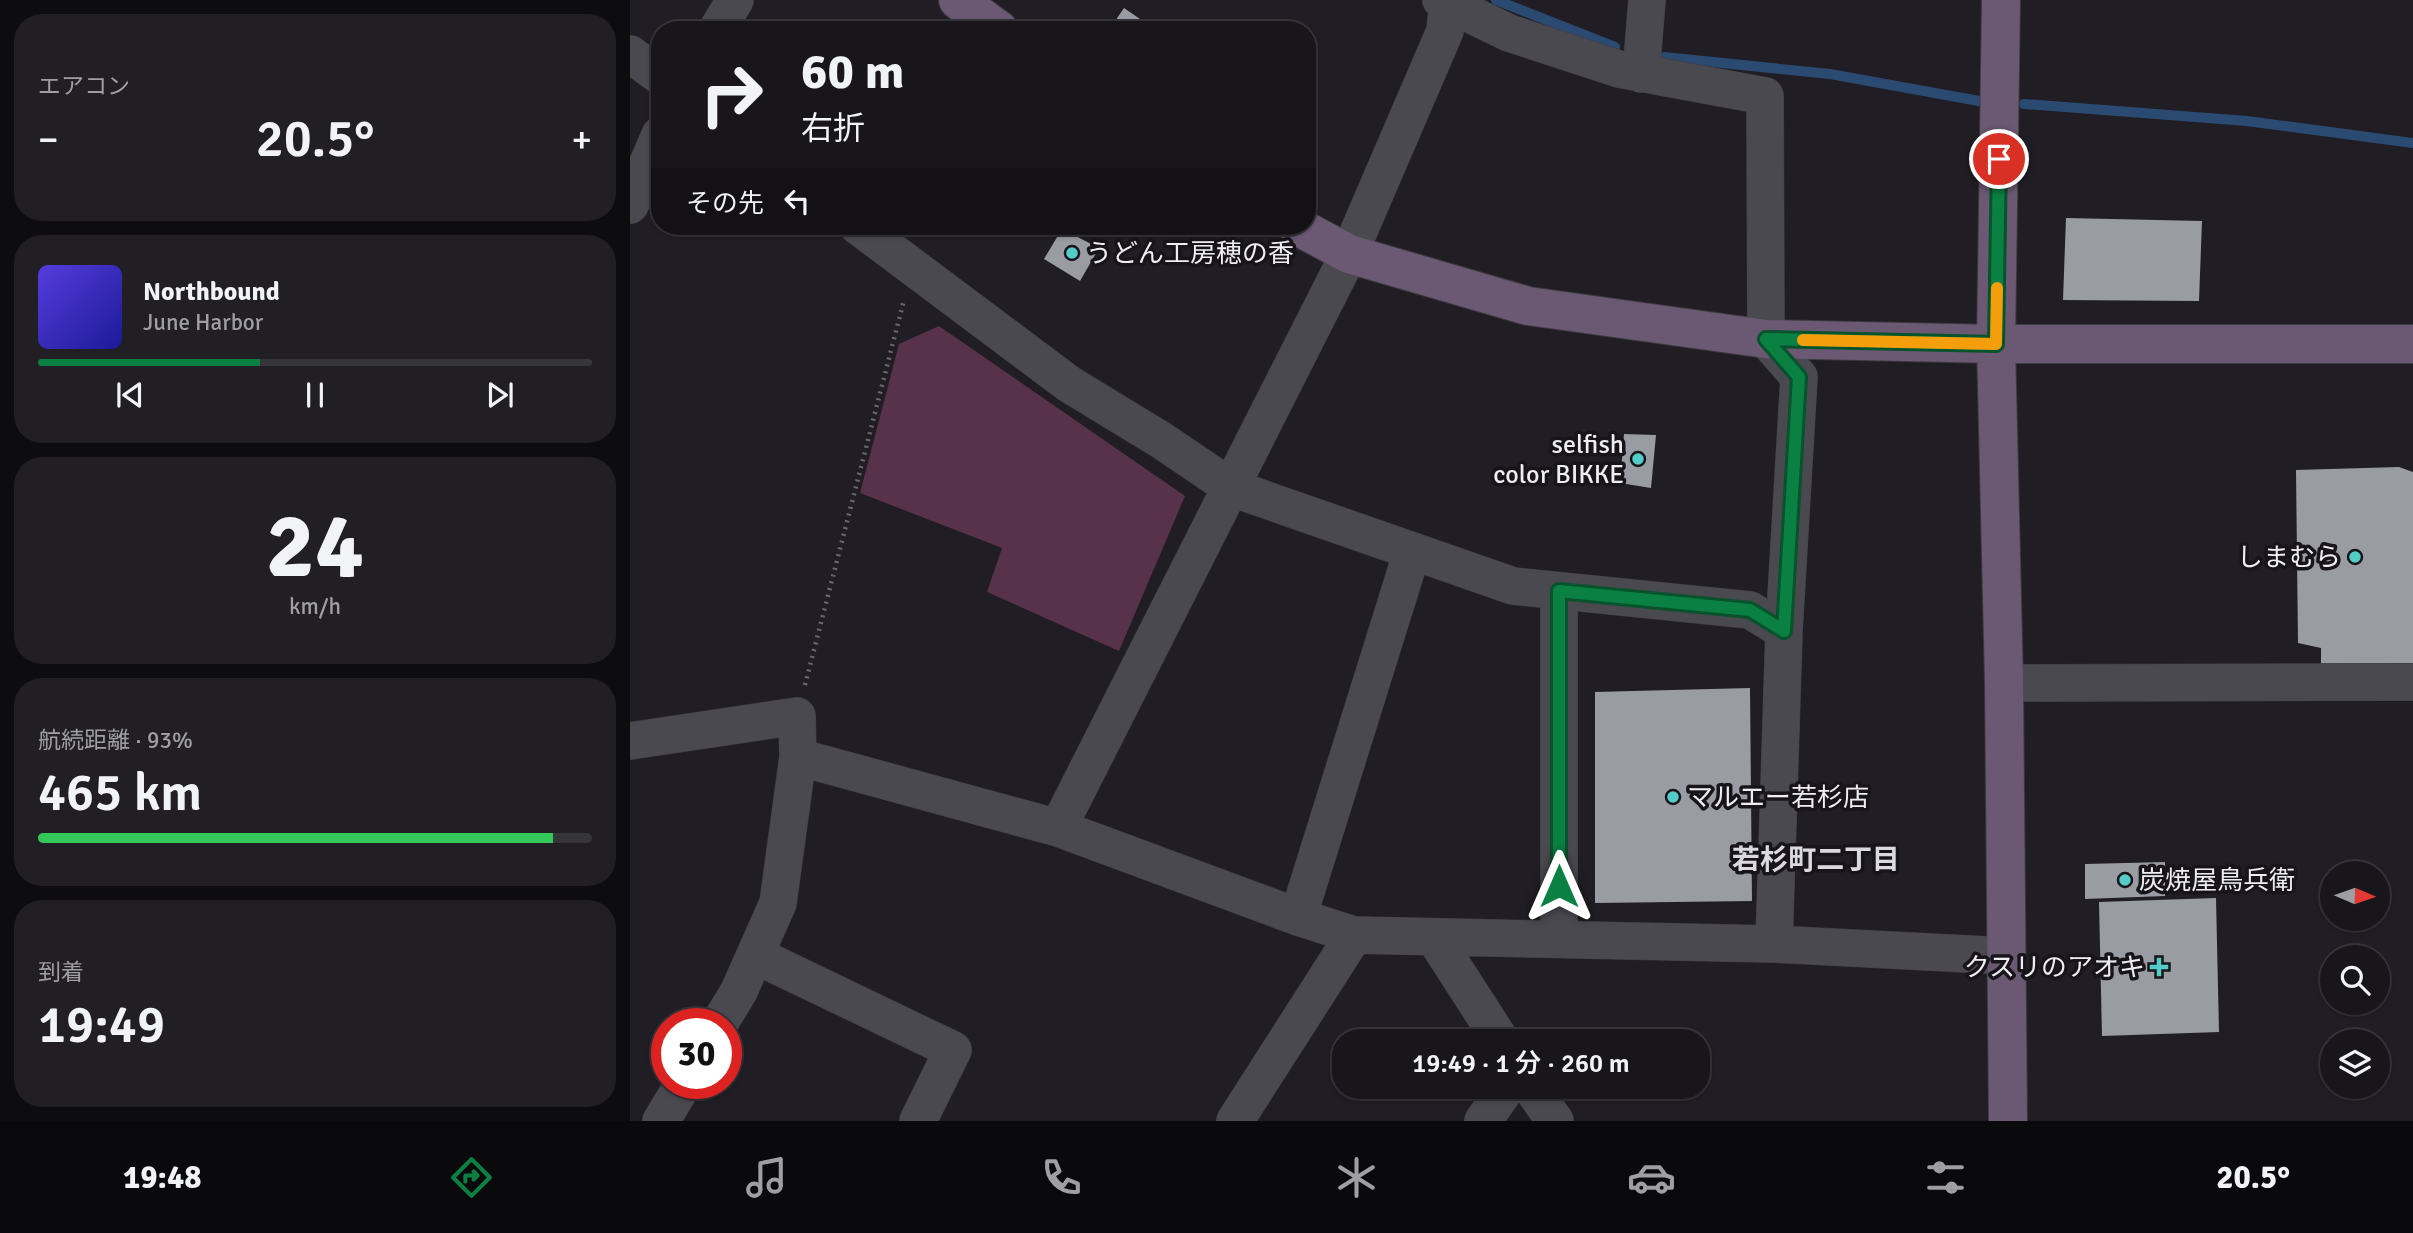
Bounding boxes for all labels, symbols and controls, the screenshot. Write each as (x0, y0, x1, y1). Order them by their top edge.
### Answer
text: 60 m (801, 42, 904, 102)
icon: right (686, 49, 777, 140)
text: エアコン (38, 72, 130, 101)
text: 20.5° (256, 107, 374, 171)
text: 右折 (801, 109, 865, 148)
text: − (38, 116, 59, 163)
text: + (571, 116, 592, 163)
pin (1969, 129, 2029, 189)
icon: arrive (1980, 140, 2018, 178)
icon: left (778, 182, 816, 220)
text: その先 (686, 188, 764, 220)
place label: うどん工房穂の香 (1086, 238, 1294, 270)
marker: うどん工房穂の香 (1064, 245, 1080, 261)
text: Northbound (143, 276, 280, 308)
text: June Harbor (143, 308, 263, 337)
icon: previous (111, 376, 149, 414)
icon: pause (296, 376, 334, 414)
icon: next (481, 376, 519, 414)
place label: selfish color BIKKE (1493, 429, 1624, 491)
marker: selfish color BIKKE (1630, 451, 1646, 467)
text: 24 (266, 490, 364, 603)
place label: しまむら (2237, 542, 2341, 574)
marker: しまむら (2347, 549, 2363, 565)
text: km/h (289, 592, 341, 621)
text: 航続距離 · 93% (38, 726, 193, 755)
text: 465 km (38, 761, 202, 825)
place label: マルエー若杉店 (1687, 782, 1869, 814)
marker: マルエー若杉店 (1665, 789, 1681, 805)
district label: 若杉町二丁目 (1732, 843, 1900, 877)
position arrow (1522, 849, 1596, 923)
north arrow (2320, 861, 2390, 931)
map controls (2320, 861, 2390, 1099)
place label: 炭焼屋鳥兵衛 (2139, 865, 2295, 897)
marker: 炭焼屋鳥兵衛 (2117, 872, 2133, 888)
button: search (2320, 945, 2390, 1015)
place label: クスリのアオキ (1964, 952, 2145, 984)
text: 到着 (38, 958, 84, 987)
marker: クスリのアオキ (2151, 959, 2167, 975)
text: 19:49 (38, 993, 165, 1057)
speed limit sign: 30 (651, 1008, 742, 1099)
button: layers (2320, 1029, 2390, 1099)
text: 19:49 · 1 分 · 260 m (1412, 1048, 1630, 1080)
icon: directions (447, 1153, 496, 1202)
icon: music (742, 1153, 791, 1202)
icon: phone (1037, 1153, 1086, 1202)
icon: climate (1332, 1153, 1381, 1202)
icon: car (1627, 1153, 1676, 1202)
icon: filters (1921, 1153, 1970, 1202)
text: 19:48 (123, 1158, 201, 1197)
text: 20.5° (2216, 1158, 2290, 1197)

